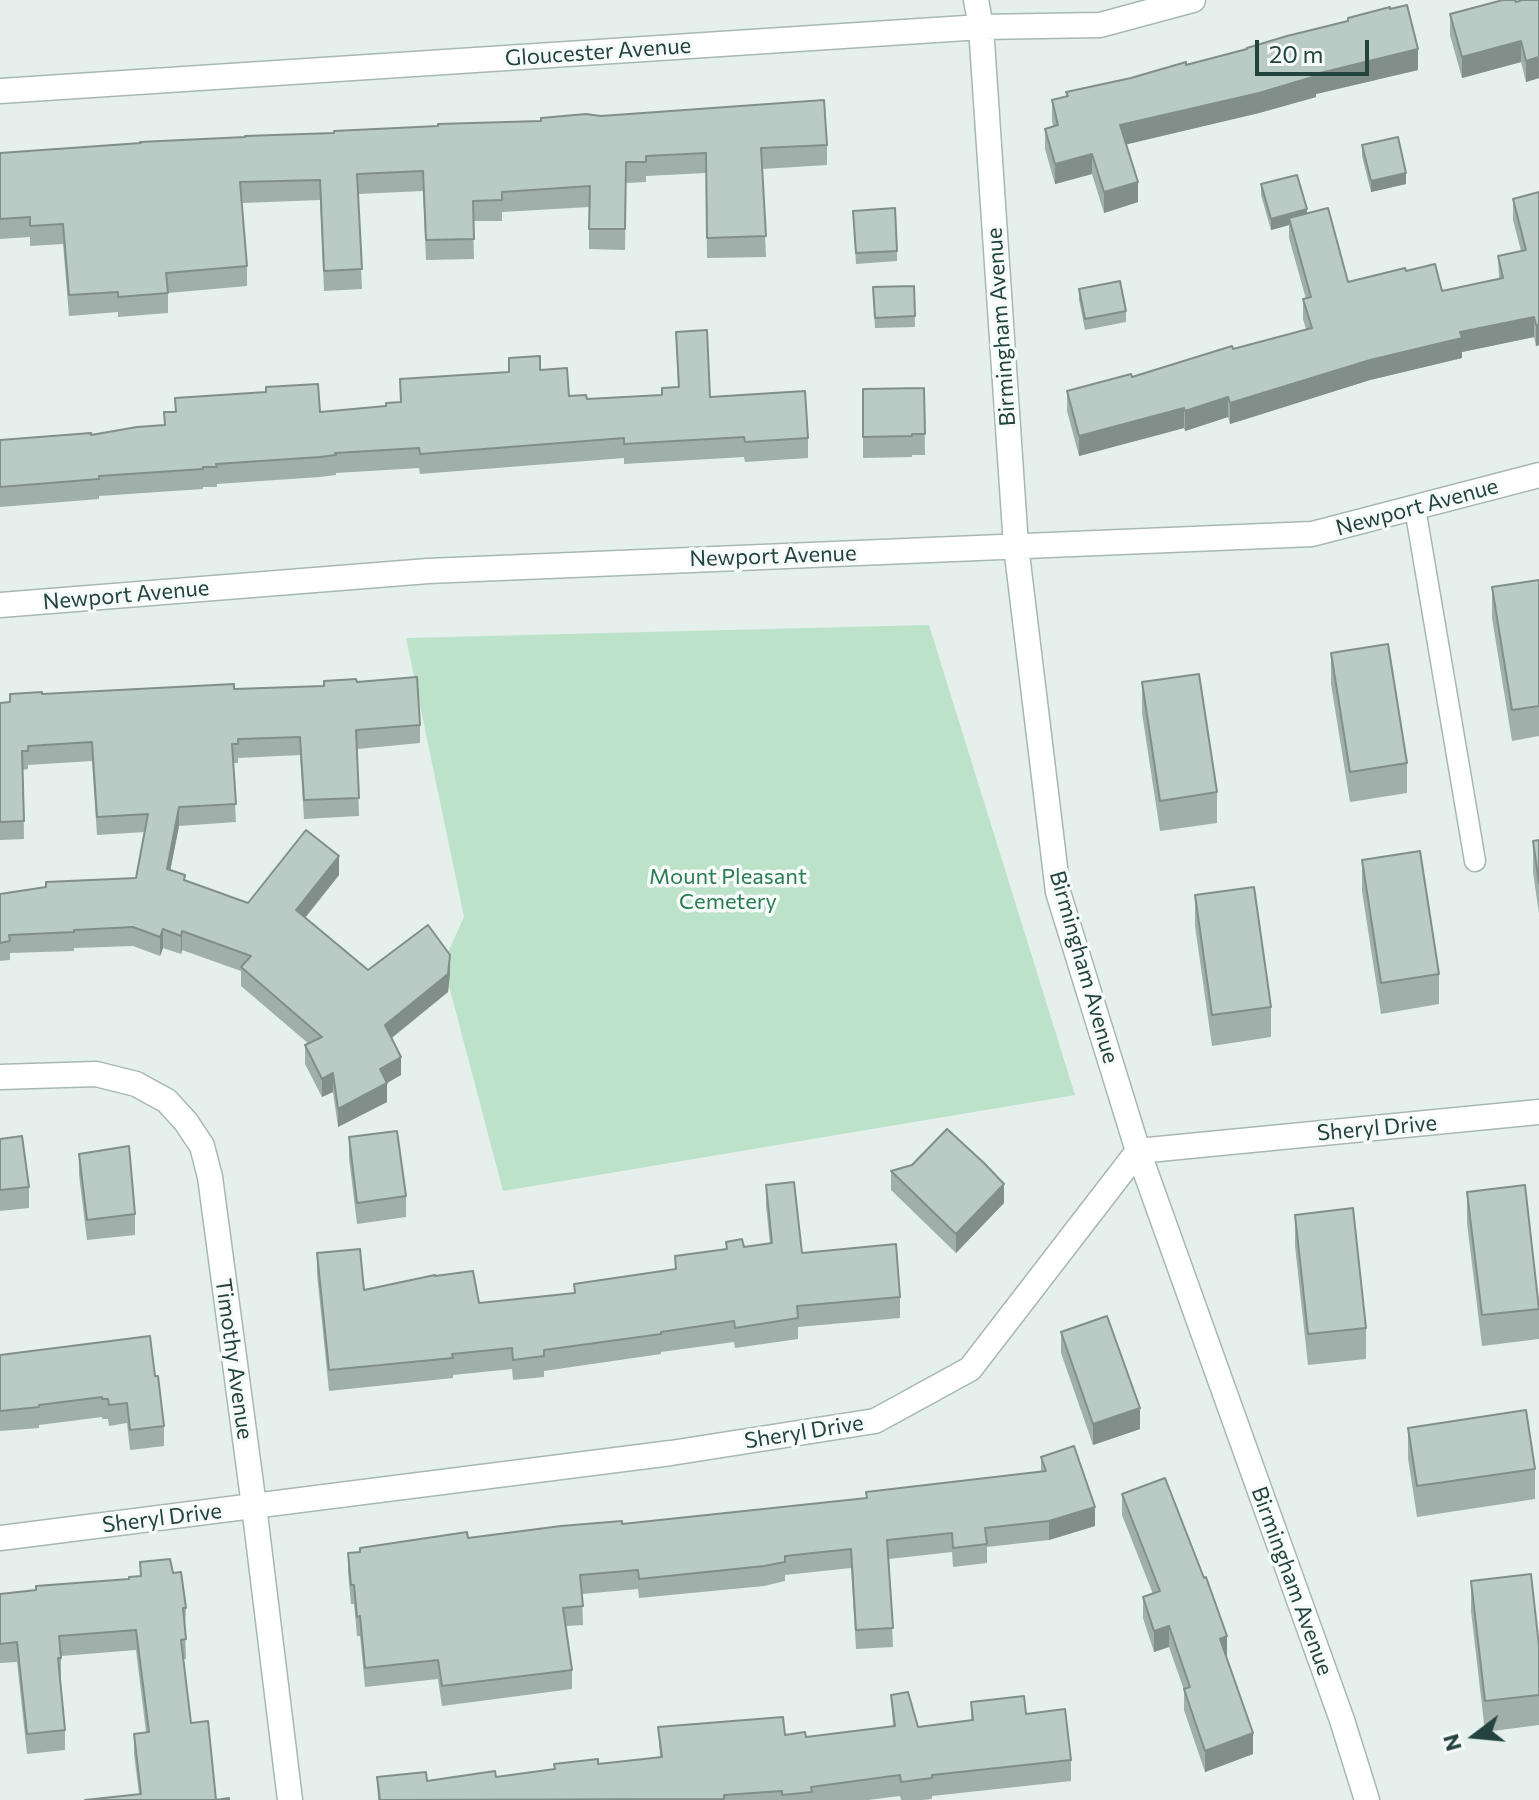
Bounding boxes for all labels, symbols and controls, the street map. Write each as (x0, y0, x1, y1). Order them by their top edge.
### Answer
scale bar (1259, 24, 1373, 74)
street label: Gloucester Avenue (504, 32, 692, 72)
text: 20 m (1269, 39, 1323, 68)
street label: Birmingham Avenue (981, 227, 1021, 427)
street label: Newport Avenue (1333, 473, 1501, 541)
street label: Newport Avenue (689, 540, 857, 572)
street label: Newport Avenue (42, 575, 210, 615)
park label: Mount Pleasant Cemetery (649, 864, 807, 916)
street label: Birmingham Avenue (1044, 868, 1124, 1066)
street label: Sheryl Drive (1316, 1110, 1438, 1146)
street label: Timothy Avenue (210, 1277, 258, 1441)
street label: Sheryl Drive (743, 1410, 865, 1454)
street label: Birmingham Avenue (1246, 1483, 1338, 1679)
street label: Sheryl Drive (101, 1498, 223, 1538)
north arrow (1435, 1696, 1515, 1776)
text: N (1436, 1731, 1467, 1754)

